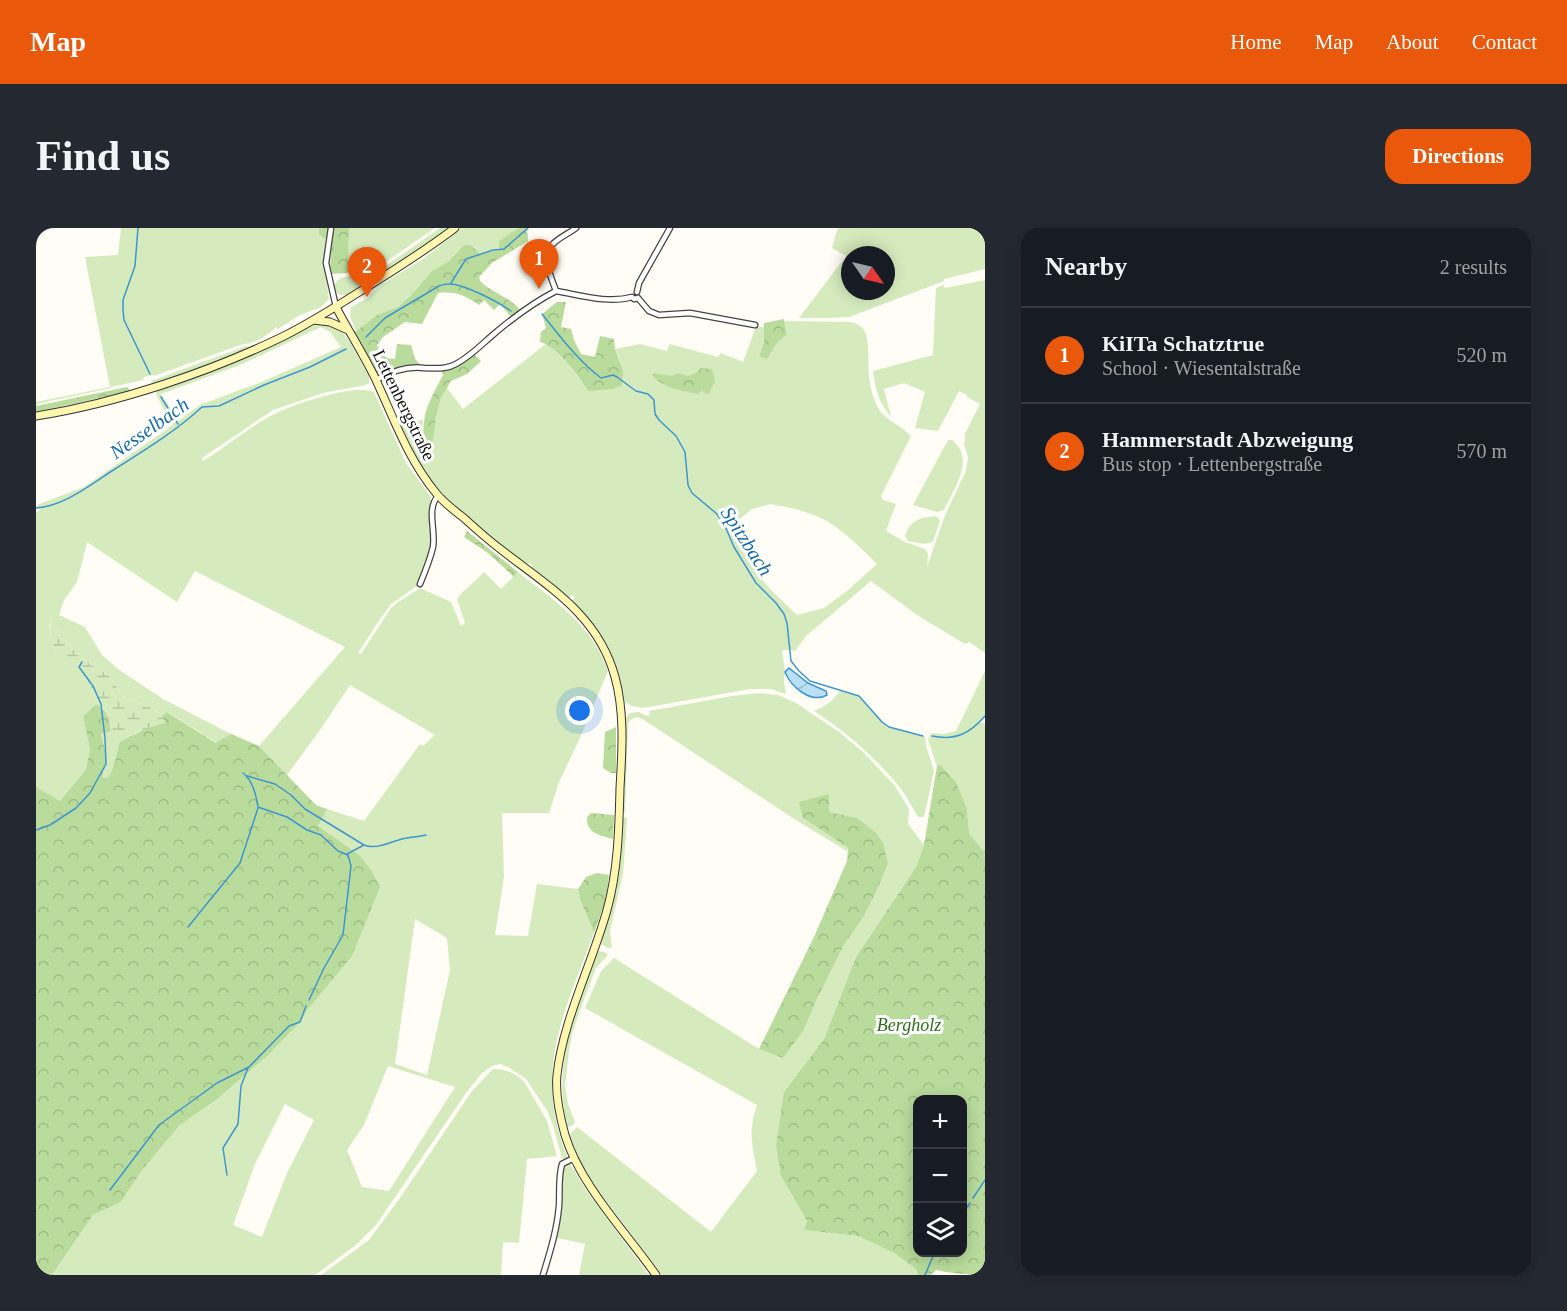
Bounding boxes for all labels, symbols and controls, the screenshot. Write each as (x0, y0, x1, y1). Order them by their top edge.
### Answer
text: Map (30, 26, 86, 57)
text: Home (1230, 30, 1282, 54)
text: Map (1315, 30, 1353, 54)
text: About (1386, 30, 1439, 54)
text: Contact (1472, 30, 1537, 54)
button: Directions (1385, 129, 1531, 184)
text: Find us (36, 133, 170, 179)
pin: 1 (520, 239, 558, 289)
north arrow (841, 246, 895, 300)
pin: 2 (348, 248, 386, 297)
text: Nearby (1045, 252, 1127, 281)
text: 2 results (1440, 256, 1507, 278)
text: KiITa Schatztrue (1102, 331, 1264, 356)
text: 1 (1060, 344, 1070, 366)
text: 520 m (1456, 344, 1507, 366)
street label: Lettenbergstraße (369, 346, 439, 464)
text: School · Wiesentalstraße (1102, 357, 1301, 379)
water label: Nesselbach (105, 393, 193, 464)
text: Hammerstadt Abzweigung (1102, 427, 1353, 452)
text: 2 (1060, 440, 1070, 462)
text: 570 m (1456, 440, 1507, 462)
text: Bus stop · Lettenbergstraße (1102, 453, 1322, 475)
water label: Spitzbach (716, 502, 777, 580)
your location (565, 696, 594, 725)
park label: Bergholz (877, 1015, 941, 1035)
map controls (913, 1095, 967, 1257)
button: + (913, 1095, 967, 1149)
button: − (913, 1149, 967, 1203)
button: layers (913, 1203, 967, 1257)

